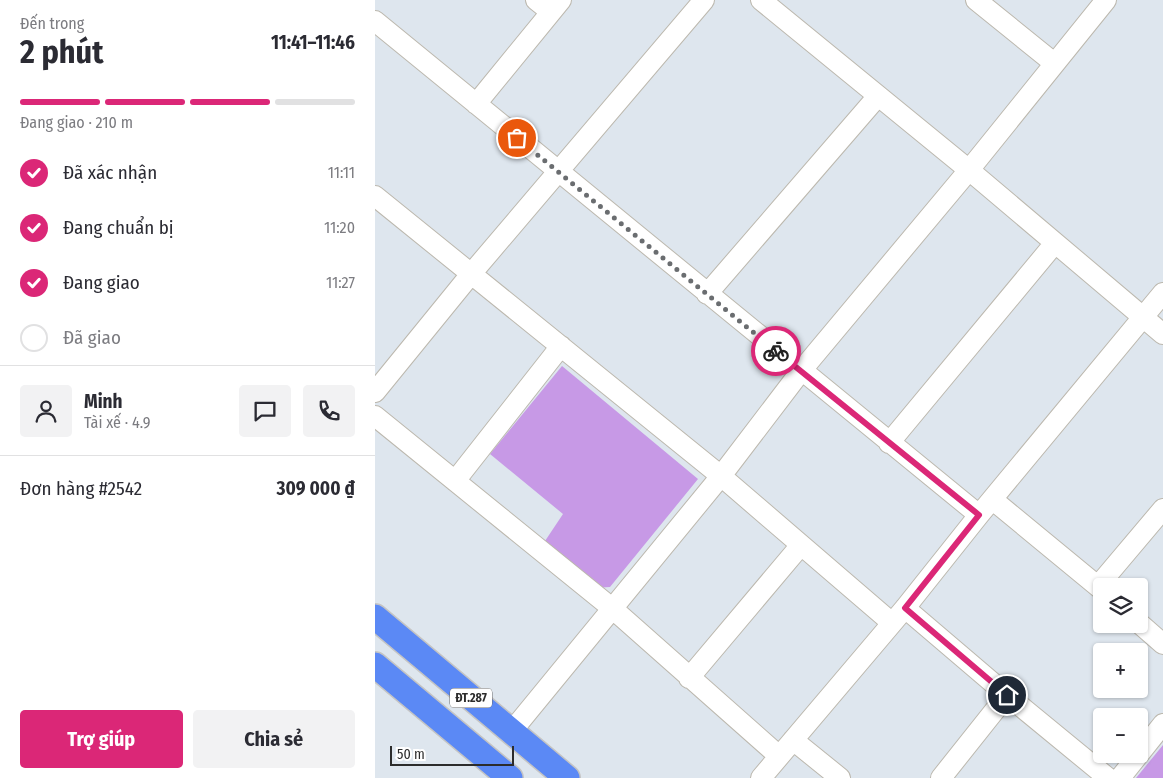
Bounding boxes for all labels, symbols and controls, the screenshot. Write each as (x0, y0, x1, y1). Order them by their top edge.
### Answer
text: Đến trong (20, 14, 84, 33)
text: 11:41–11:46 (271, 31, 355, 54)
text: 2 phút (20, 33, 104, 71)
text: Đang giao · 210 m (20, 113, 133, 132)
pin (496, 117, 538, 159)
icon: bag (503, 124, 531, 152)
icon: check (20, 159, 48, 187)
text: Đã xác nhận (63, 161, 157, 184)
text: 11:11 (328, 163, 355, 182)
icon: check (20, 214, 48, 242)
text: Đang chuẩn bị (63, 216, 174, 239)
text: 11:20 (324, 218, 355, 237)
icon: check (20, 269, 48, 297)
text: Đang giao (63, 271, 140, 294)
text: 11:27 (326, 273, 355, 292)
text: Đã giao (63, 326, 121, 349)
courier (751, 326, 801, 376)
icon: bike (762, 337, 790, 365)
button: person (20, 385, 72, 437)
button: chat (239, 385, 291, 437)
button: phone (303, 385, 355, 437)
text: Minh (84, 390, 123, 413)
text: Tài xế · 4.9 (84, 413, 150, 432)
text: Đơn hàng #2542 (20, 477, 142, 500)
text: 309 000 ₫ (276, 477, 355, 500)
map controls (1093, 578, 1148, 763)
button: layers (1093, 578, 1148, 633)
button: + (1093, 643, 1148, 698)
pin (986, 674, 1028, 716)
icon: home (993, 681, 1021, 709)
road number: ĐT.287 (450, 688, 492, 708)
button: − (1093, 708, 1148, 763)
button: Trợ giúp (20, 710, 183, 768)
button: Chia sẻ (193, 710, 355, 768)
scale bar (390, 743, 514, 766)
text: 50 m (397, 746, 425, 763)

